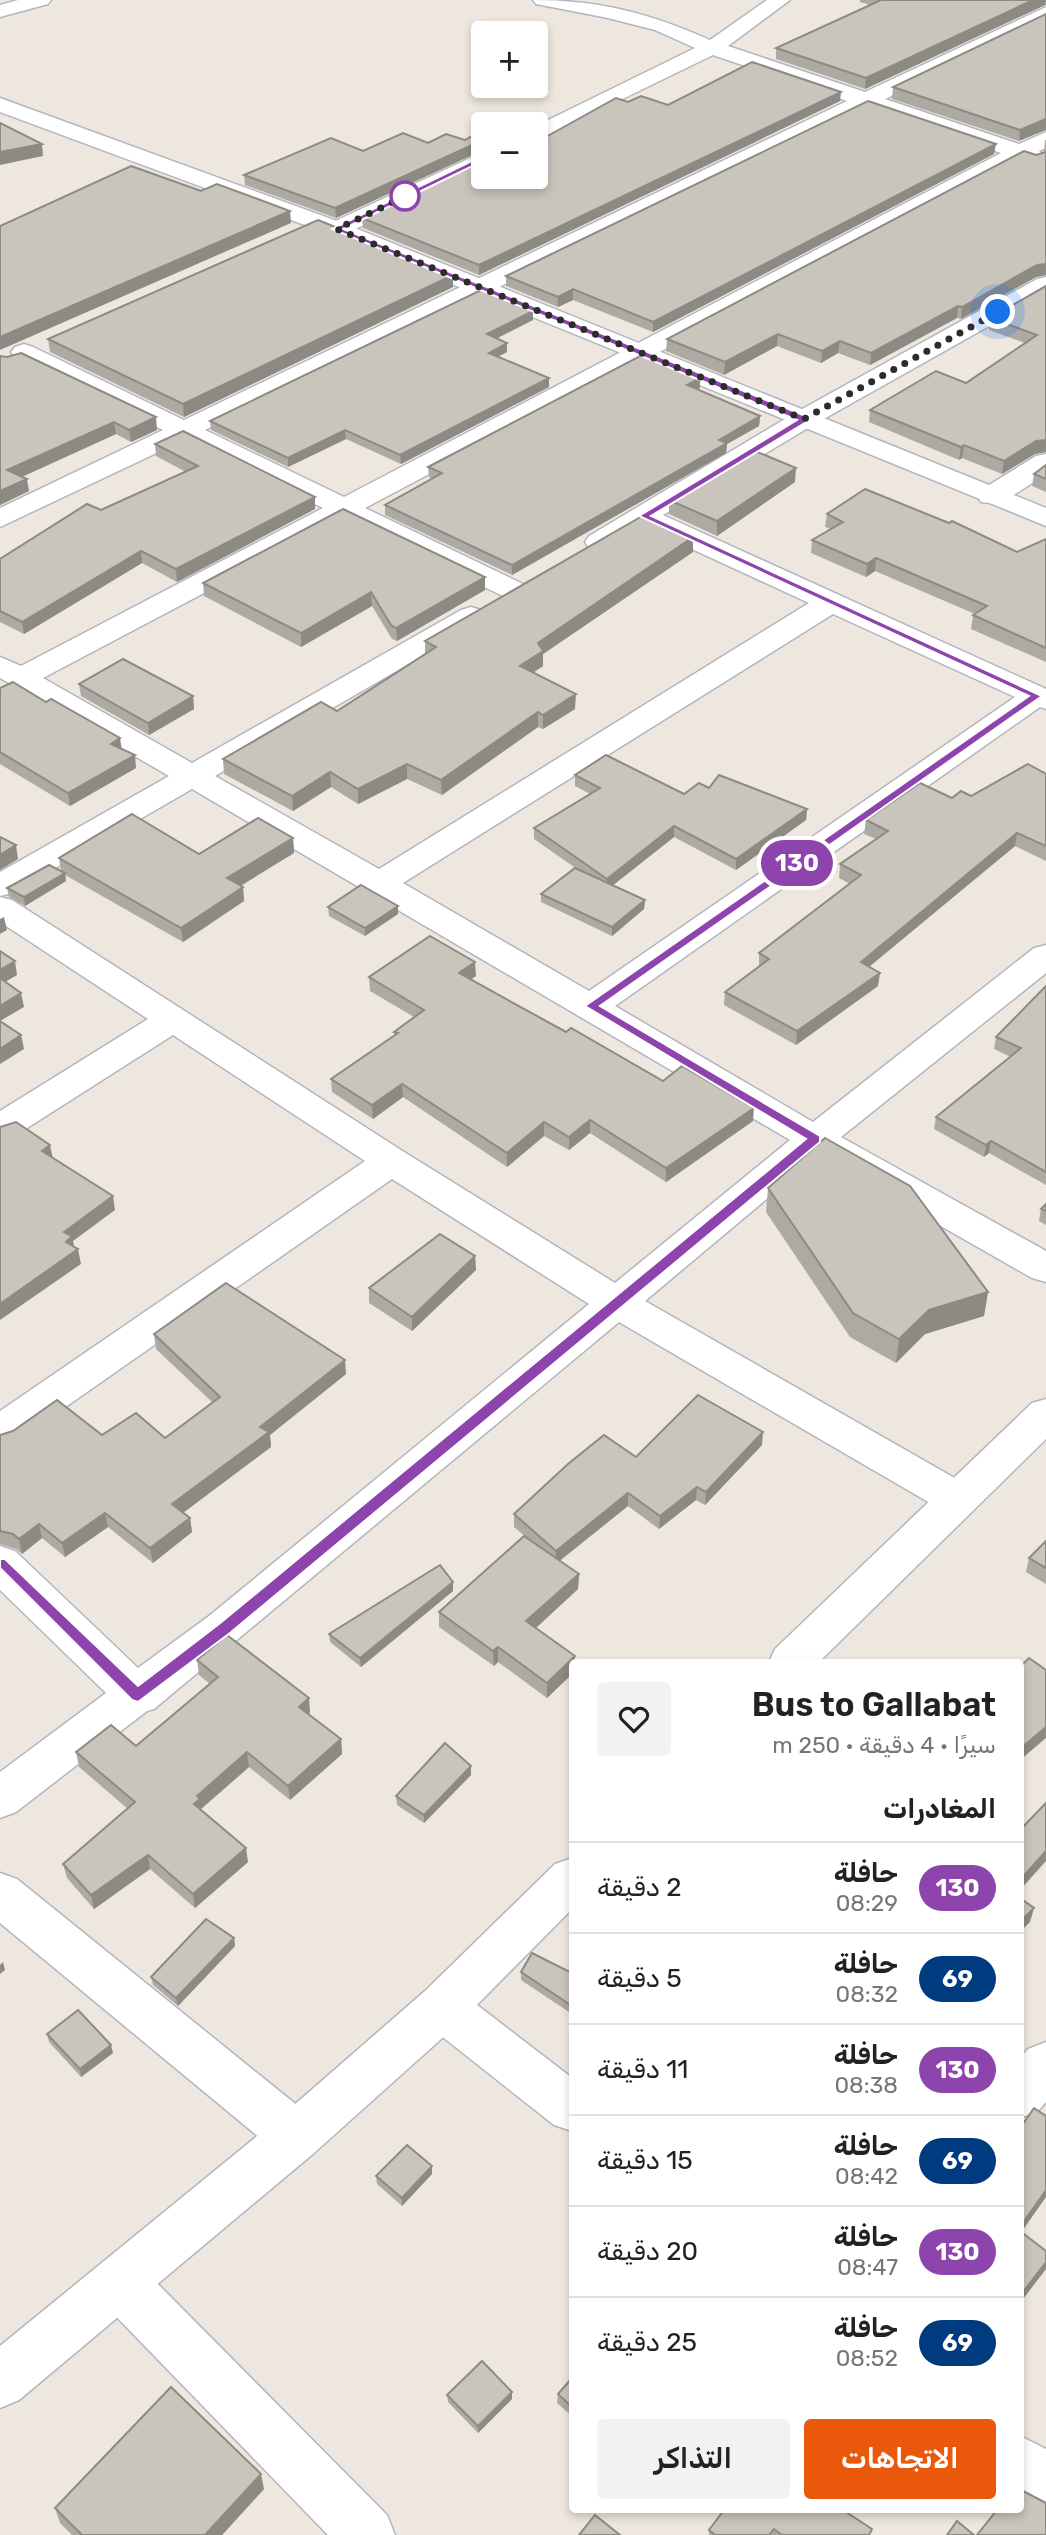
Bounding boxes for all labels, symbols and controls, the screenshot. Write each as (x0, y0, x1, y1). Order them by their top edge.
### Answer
map controls (471, 21, 548, 189)
button: + (471, 21, 548, 98)
button: − (471, 112, 548, 189)
unlabelled marker (390, 181, 420, 211)
your location (980, 294, 1015, 329)
line badge: 130 (757, 840, 837, 886)
text: 130 (775, 849, 819, 877)
button: heart (597, 1682, 671, 1756)
text: Bus to Gallabat (752, 1685, 996, 1724)
text: سيرًا · 4 دقيقة · 250 m (772, 1731, 996, 1759)
text: المغادرات (883, 1794, 996, 1825)
text: حافلة (834, 1858, 898, 1889)
text: 2 دقيقة (597, 1872, 681, 1903)
text: 130 (935, 1874, 980, 1902)
text: 08:29 (836, 1889, 898, 1917)
text: حافلة (834, 1949, 898, 1980)
text: 5 دقيقة (597, 1963, 682, 1994)
text: 69 (942, 1965, 973, 1993)
text: 08:32 (836, 1980, 898, 2008)
text: حافلة (834, 2040, 898, 2071)
text: 11 دقيقة (597, 2054, 688, 2085)
text: 130 (935, 2056, 980, 2084)
text: 08:38 (834, 2071, 898, 2099)
text: حافلة (834, 2131, 898, 2162)
text: 15 دقيقة (597, 2145, 693, 2176)
text: 69 (942, 2147, 973, 2175)
text: 08:42 (835, 2162, 898, 2190)
text: حافلة (834, 2222, 898, 2253)
text: 20 دقيقة (597, 2236, 698, 2267)
text: 130 (935, 2238, 980, 2266)
text: 08:47 (837, 2253, 898, 2281)
text: حافلة (834, 2313, 898, 2344)
text: 25 دقيقة (597, 2327, 697, 2358)
text: 69 (942, 2329, 973, 2357)
text: 08:52 (836, 2344, 898, 2372)
button: التذاكر (597, 2419, 790, 2499)
button: الاتجاهات (804, 2419, 996, 2499)

